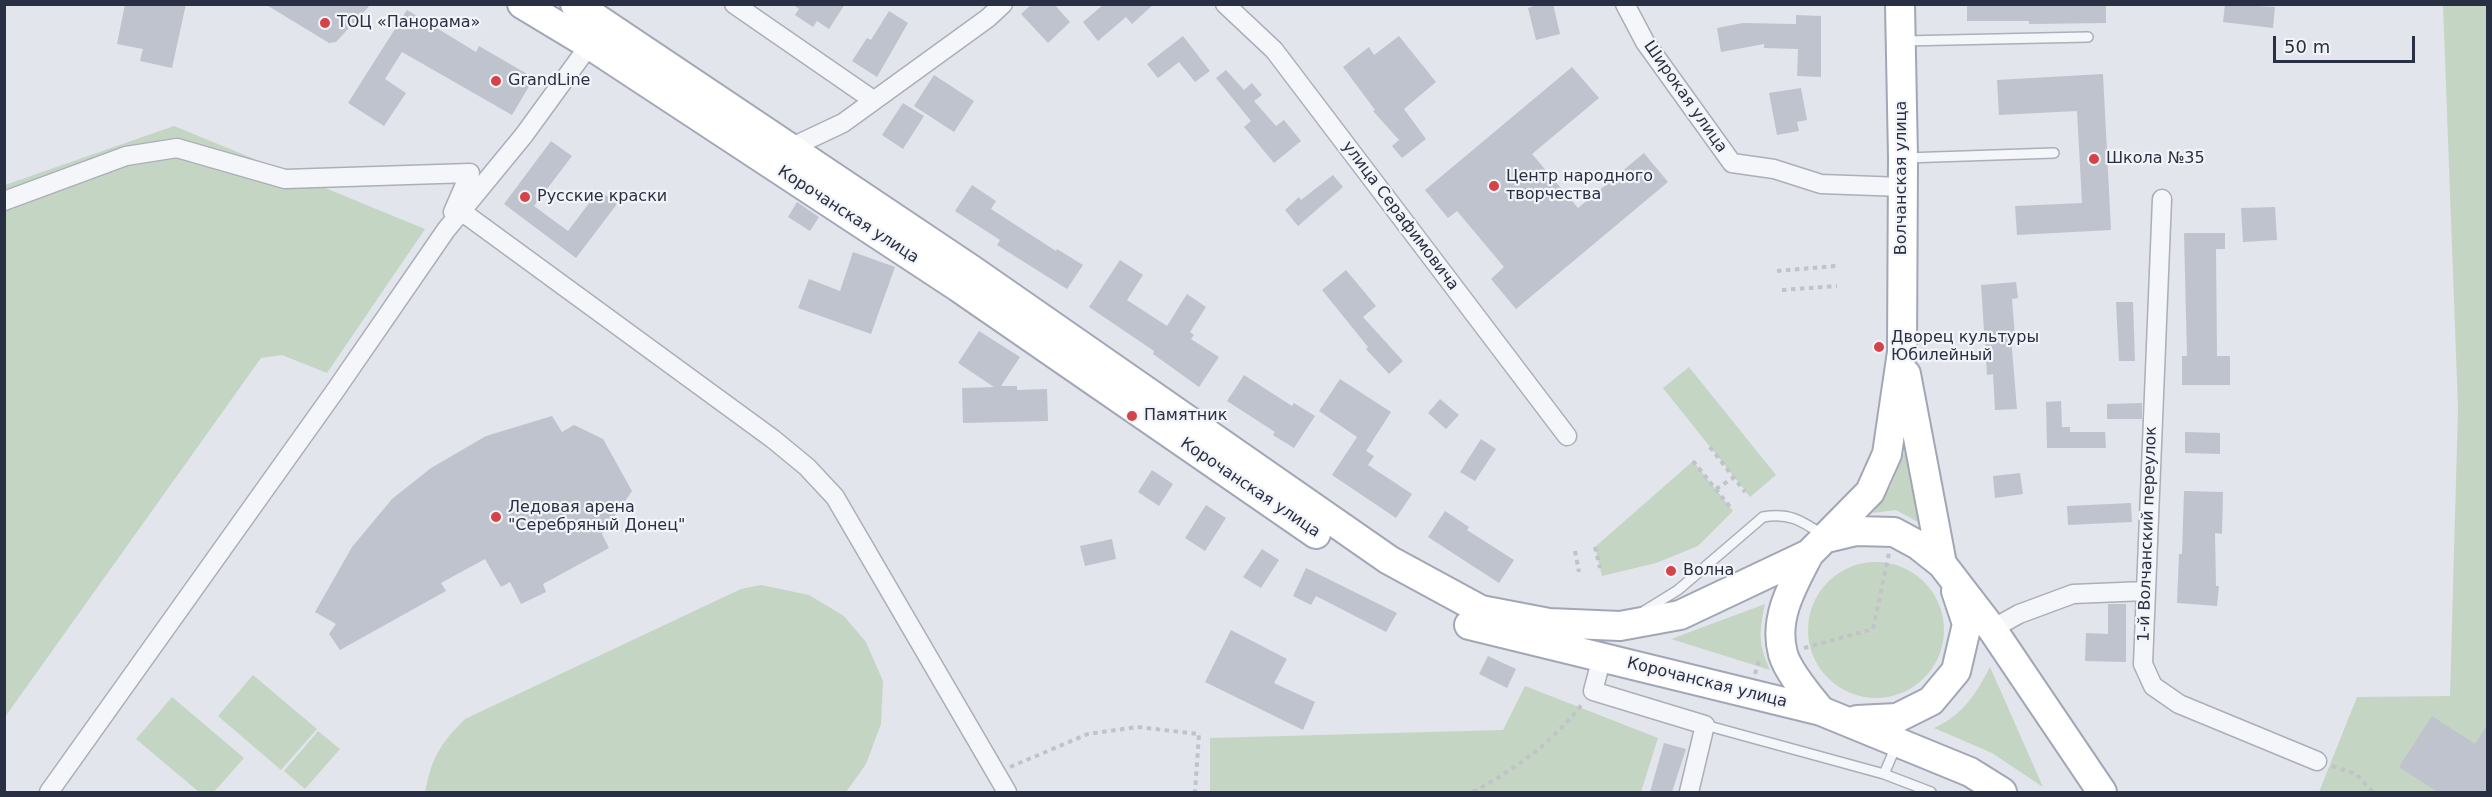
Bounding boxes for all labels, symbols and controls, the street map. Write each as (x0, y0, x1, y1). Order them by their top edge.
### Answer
place label: ТОЦ «Панорама» (337, 13, 480, 33)
marker: ТОЦ «Панорама» (318, 16, 332, 30)
scale bar (2276, 24, 2418, 62)
text: 50 m (2284, 36, 2330, 57)
street label: Широкая улица (1639, 37, 1731, 157)
place label: GrandLine (508, 71, 590, 91)
marker: GrandLine (489, 74, 503, 88)
street label: Волчанская улица (1892, 101, 1912, 255)
street label: улица Серафимовича (1338, 138, 1462, 294)
place label: Школа №35 (2106, 149, 2205, 169)
marker: Школа №35 (2087, 152, 2101, 166)
street label: Корочанская улица (774, 162, 922, 268)
place label: Центр народного творчества (1506, 167, 1653, 205)
marker: Центр народного творчества (1487, 179, 1501, 193)
place label: Русские краски (537, 187, 667, 207)
marker: Русские краски (518, 190, 532, 204)
place label: Дворец культуры Юбилейный (1891, 328, 2039, 366)
marker: Дворец культуры Юбилейный (1872, 340, 1886, 354)
place label: Памятник (1144, 406, 1227, 426)
marker: Памятник (1125, 409, 1139, 423)
street label: 1-й Волчанский переулок (2135, 426, 2161, 642)
street label: Корочанская улица (1176, 434, 1324, 542)
place label: Ледовая арена "Серебряный Донец" (508, 498, 685, 536)
marker: Ледовая арена "Серебряный Донец" (489, 510, 503, 524)
place label: Волна (1683, 561, 1734, 581)
marker: Волна (1664, 564, 1678, 578)
street label: Корочанская улица (1625, 654, 1789, 712)

